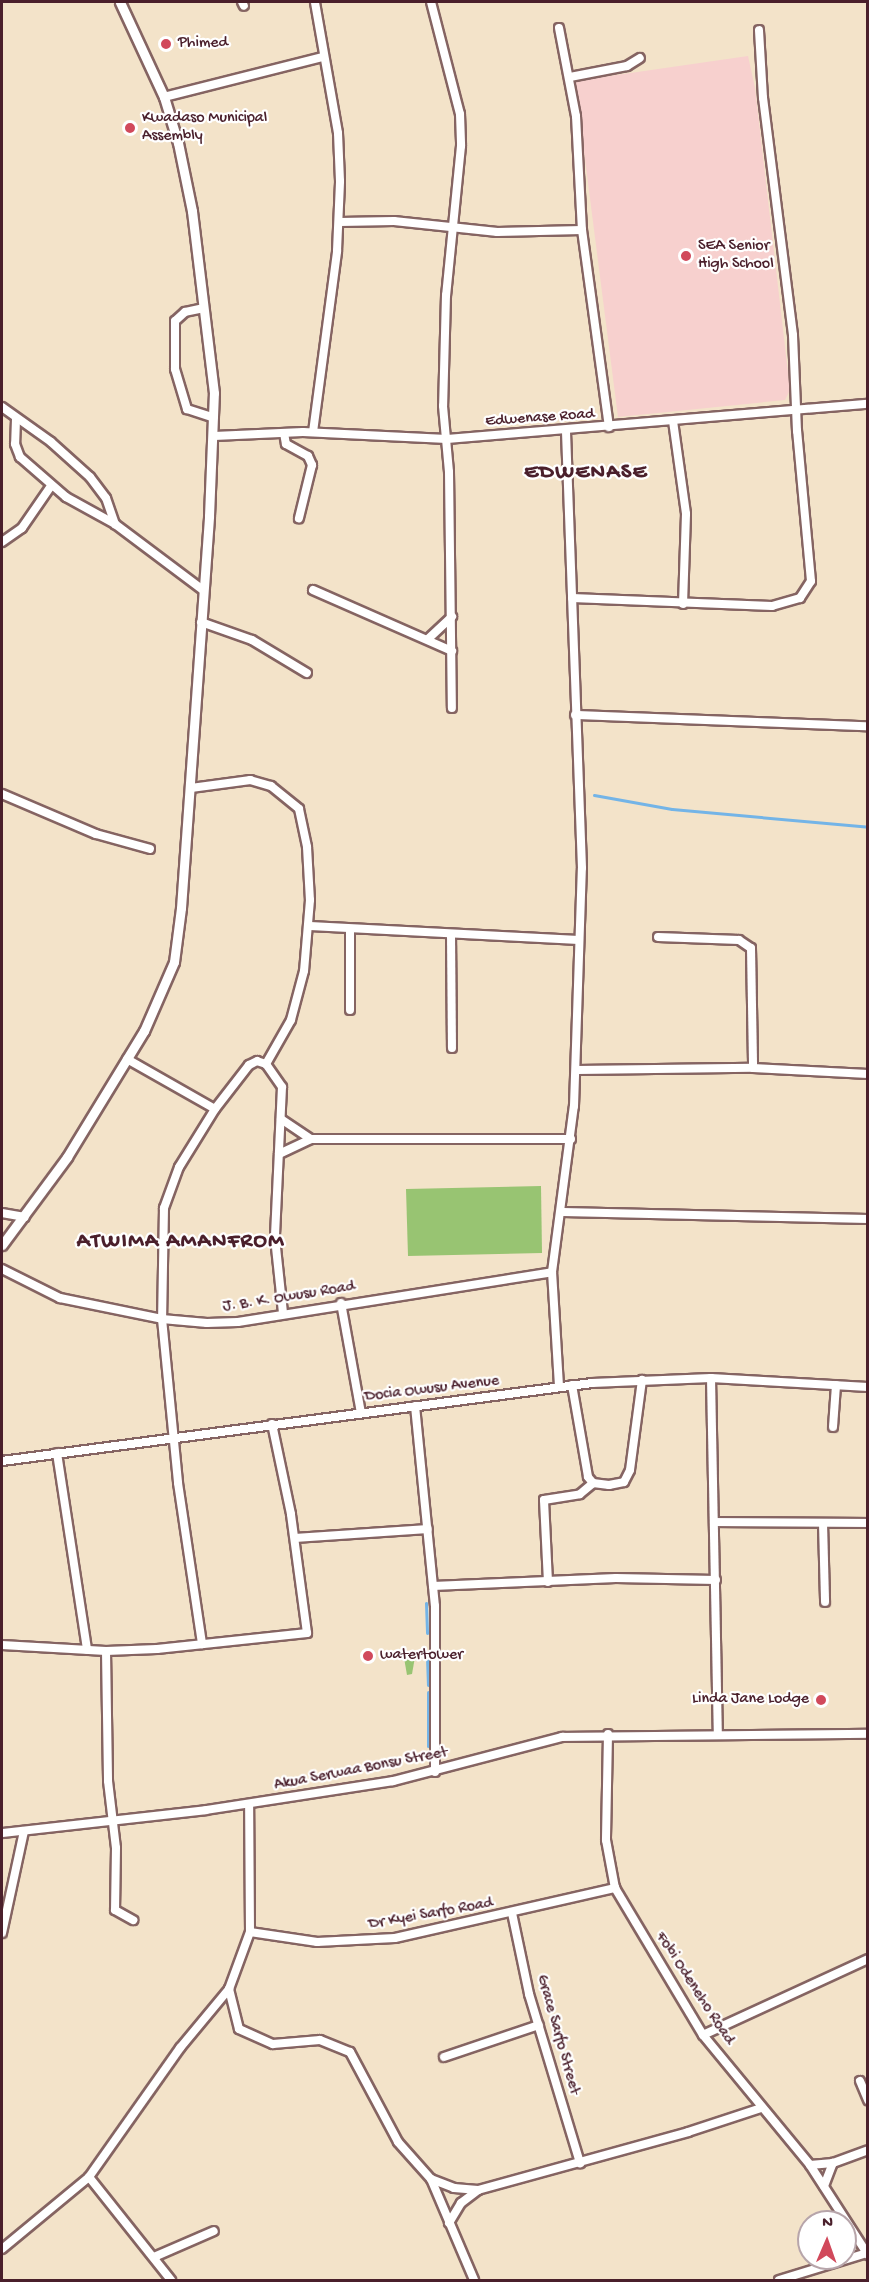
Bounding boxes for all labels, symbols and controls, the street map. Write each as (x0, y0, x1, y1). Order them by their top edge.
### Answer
place label: Phimed (178, 34, 228, 54)
marker: Phimed (159, 37, 173, 51)
place label: Kwadaso Municipal Assembly (142, 109, 267, 147)
marker: Kwadaso Municipal Assembly (123, 121, 137, 135)
place label: SEA Senior High School (698, 237, 774, 275)
marker: SEA Senior High School (679, 249, 693, 263)
street label: Edwenase Road (485, 406, 595, 432)
district label: EDWENASE (524, 461, 648, 487)
district label: ATWIMA AMANFROM (77, 1230, 285, 1256)
street label: J. B. K. Owusu Road (222, 1278, 356, 1318)
street label: Docia Owusu Avenue (364, 1372, 500, 1408)
place label: watertower (380, 1646, 463, 1666)
marker: watertower (361, 1649, 375, 1663)
place label: Linda Jane Lodge (692, 1690, 809, 1710)
marker: Linda Jane Lodge (814, 1693, 828, 1707)
street label: Akua Serwaa Bonsu Street (273, 1744, 449, 1796)
street label: Dr Kyei Sarfo Road (367, 1895, 495, 1935)
street label: Fobi Odeneho Road (650, 1929, 738, 2049)
street label: Grace Sarfo Street (531, 1973, 583, 2097)
north arrow (797, 2210, 857, 2270)
text: N (822, 2214, 833, 2233)

